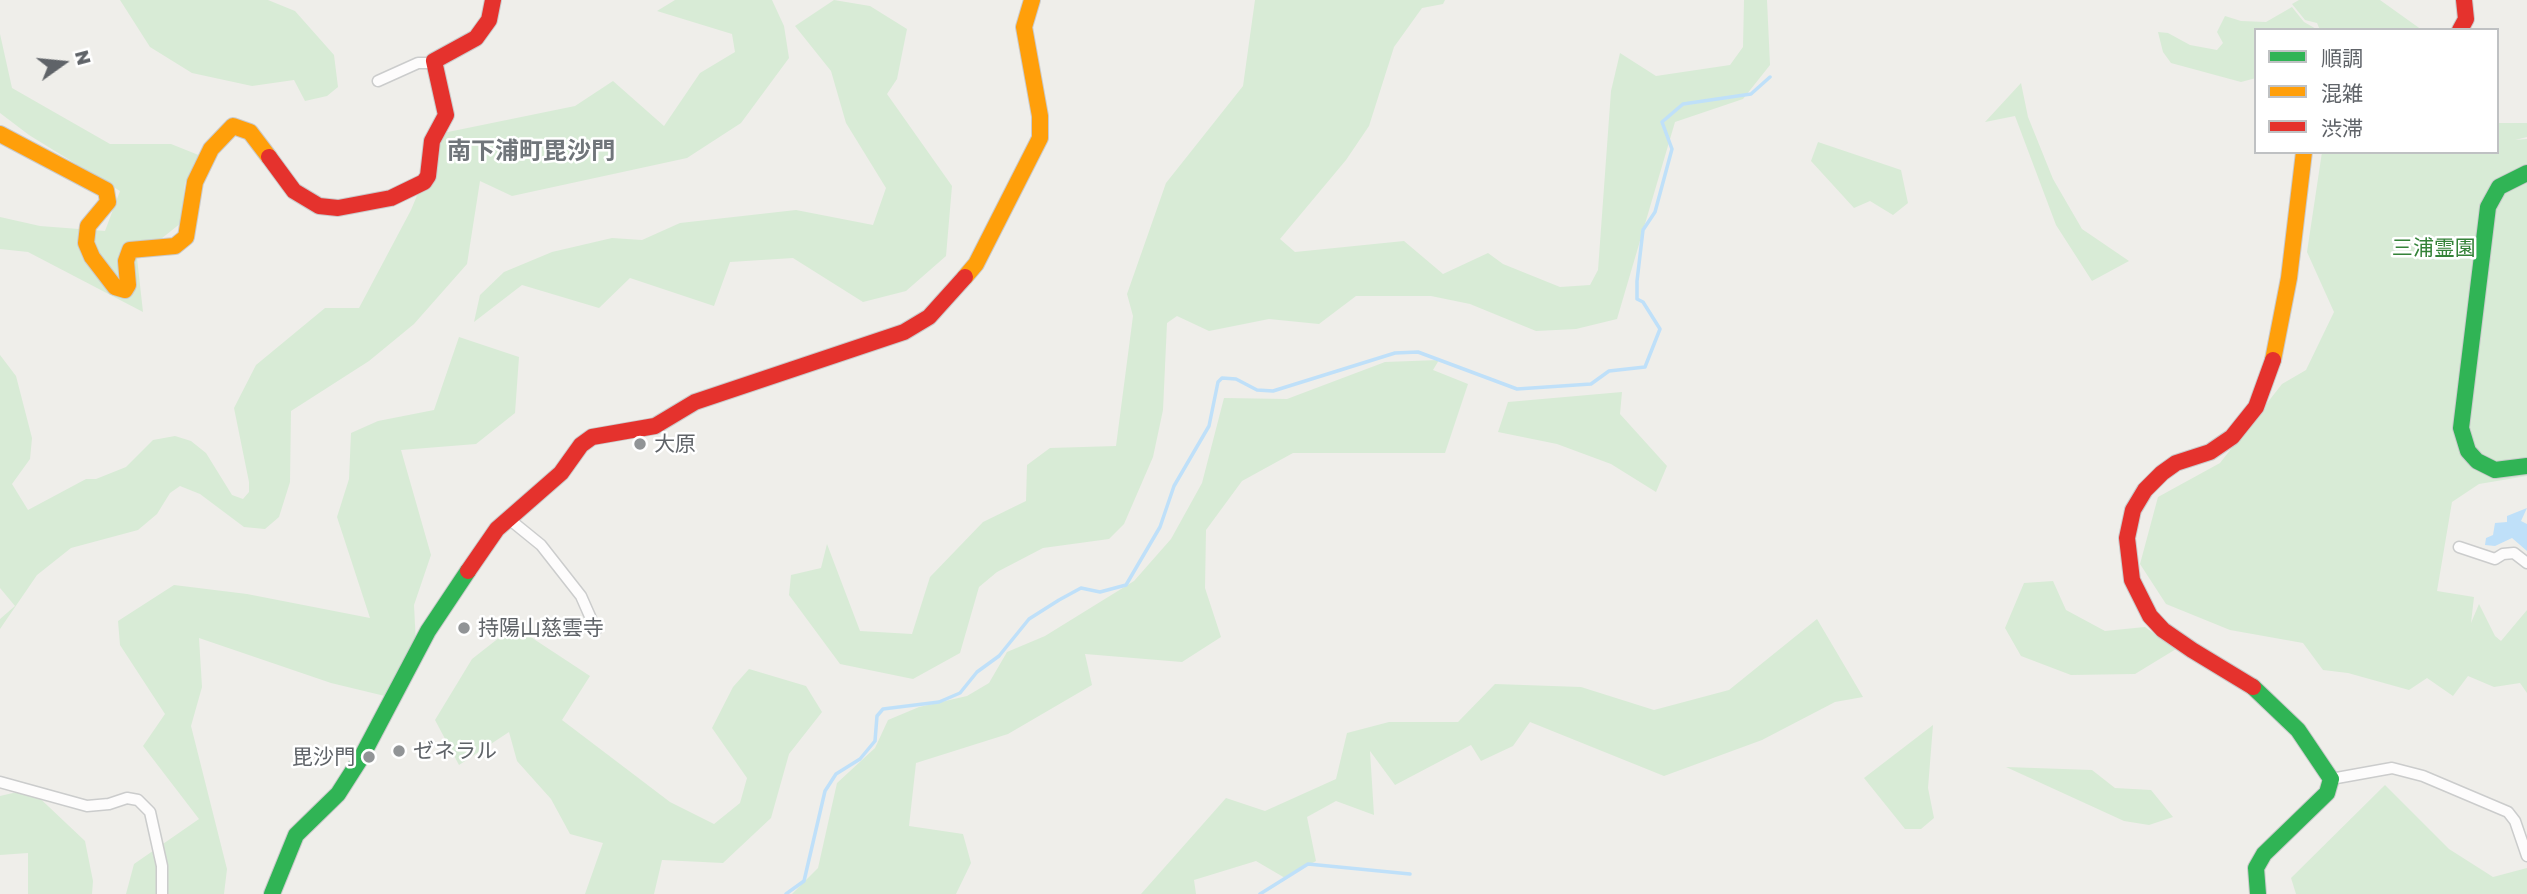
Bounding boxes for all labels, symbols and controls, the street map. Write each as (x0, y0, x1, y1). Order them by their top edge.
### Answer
north arrow (28, 28, 98, 98)
legend (2254, 28, 2499, 154)
text: 順調 (2321, 45, 2363, 71)
text: N (71, 47, 97, 67)
text: 混雑 (2321, 80, 2363, 106)
text: 渋滞 (2321, 115, 2363, 141)
district label: 南下浦町毘沙門 (447, 137, 615, 165)
park label: 三浦霊園 (2392, 235, 2476, 261)
place label: 大原 (654, 431, 696, 457)
marker: 大原 (632, 436, 648, 452)
place label: 持陽山慈雲寺 (478, 615, 604, 641)
marker: 持陽山慈雲寺 (456, 620, 472, 636)
place label: ゼネラル (413, 738, 497, 764)
marker: ゼネラル (391, 743, 407, 759)
place label: 毘沙門 (292, 744, 355, 770)
marker: 毘沙門 (361, 749, 377, 765)

